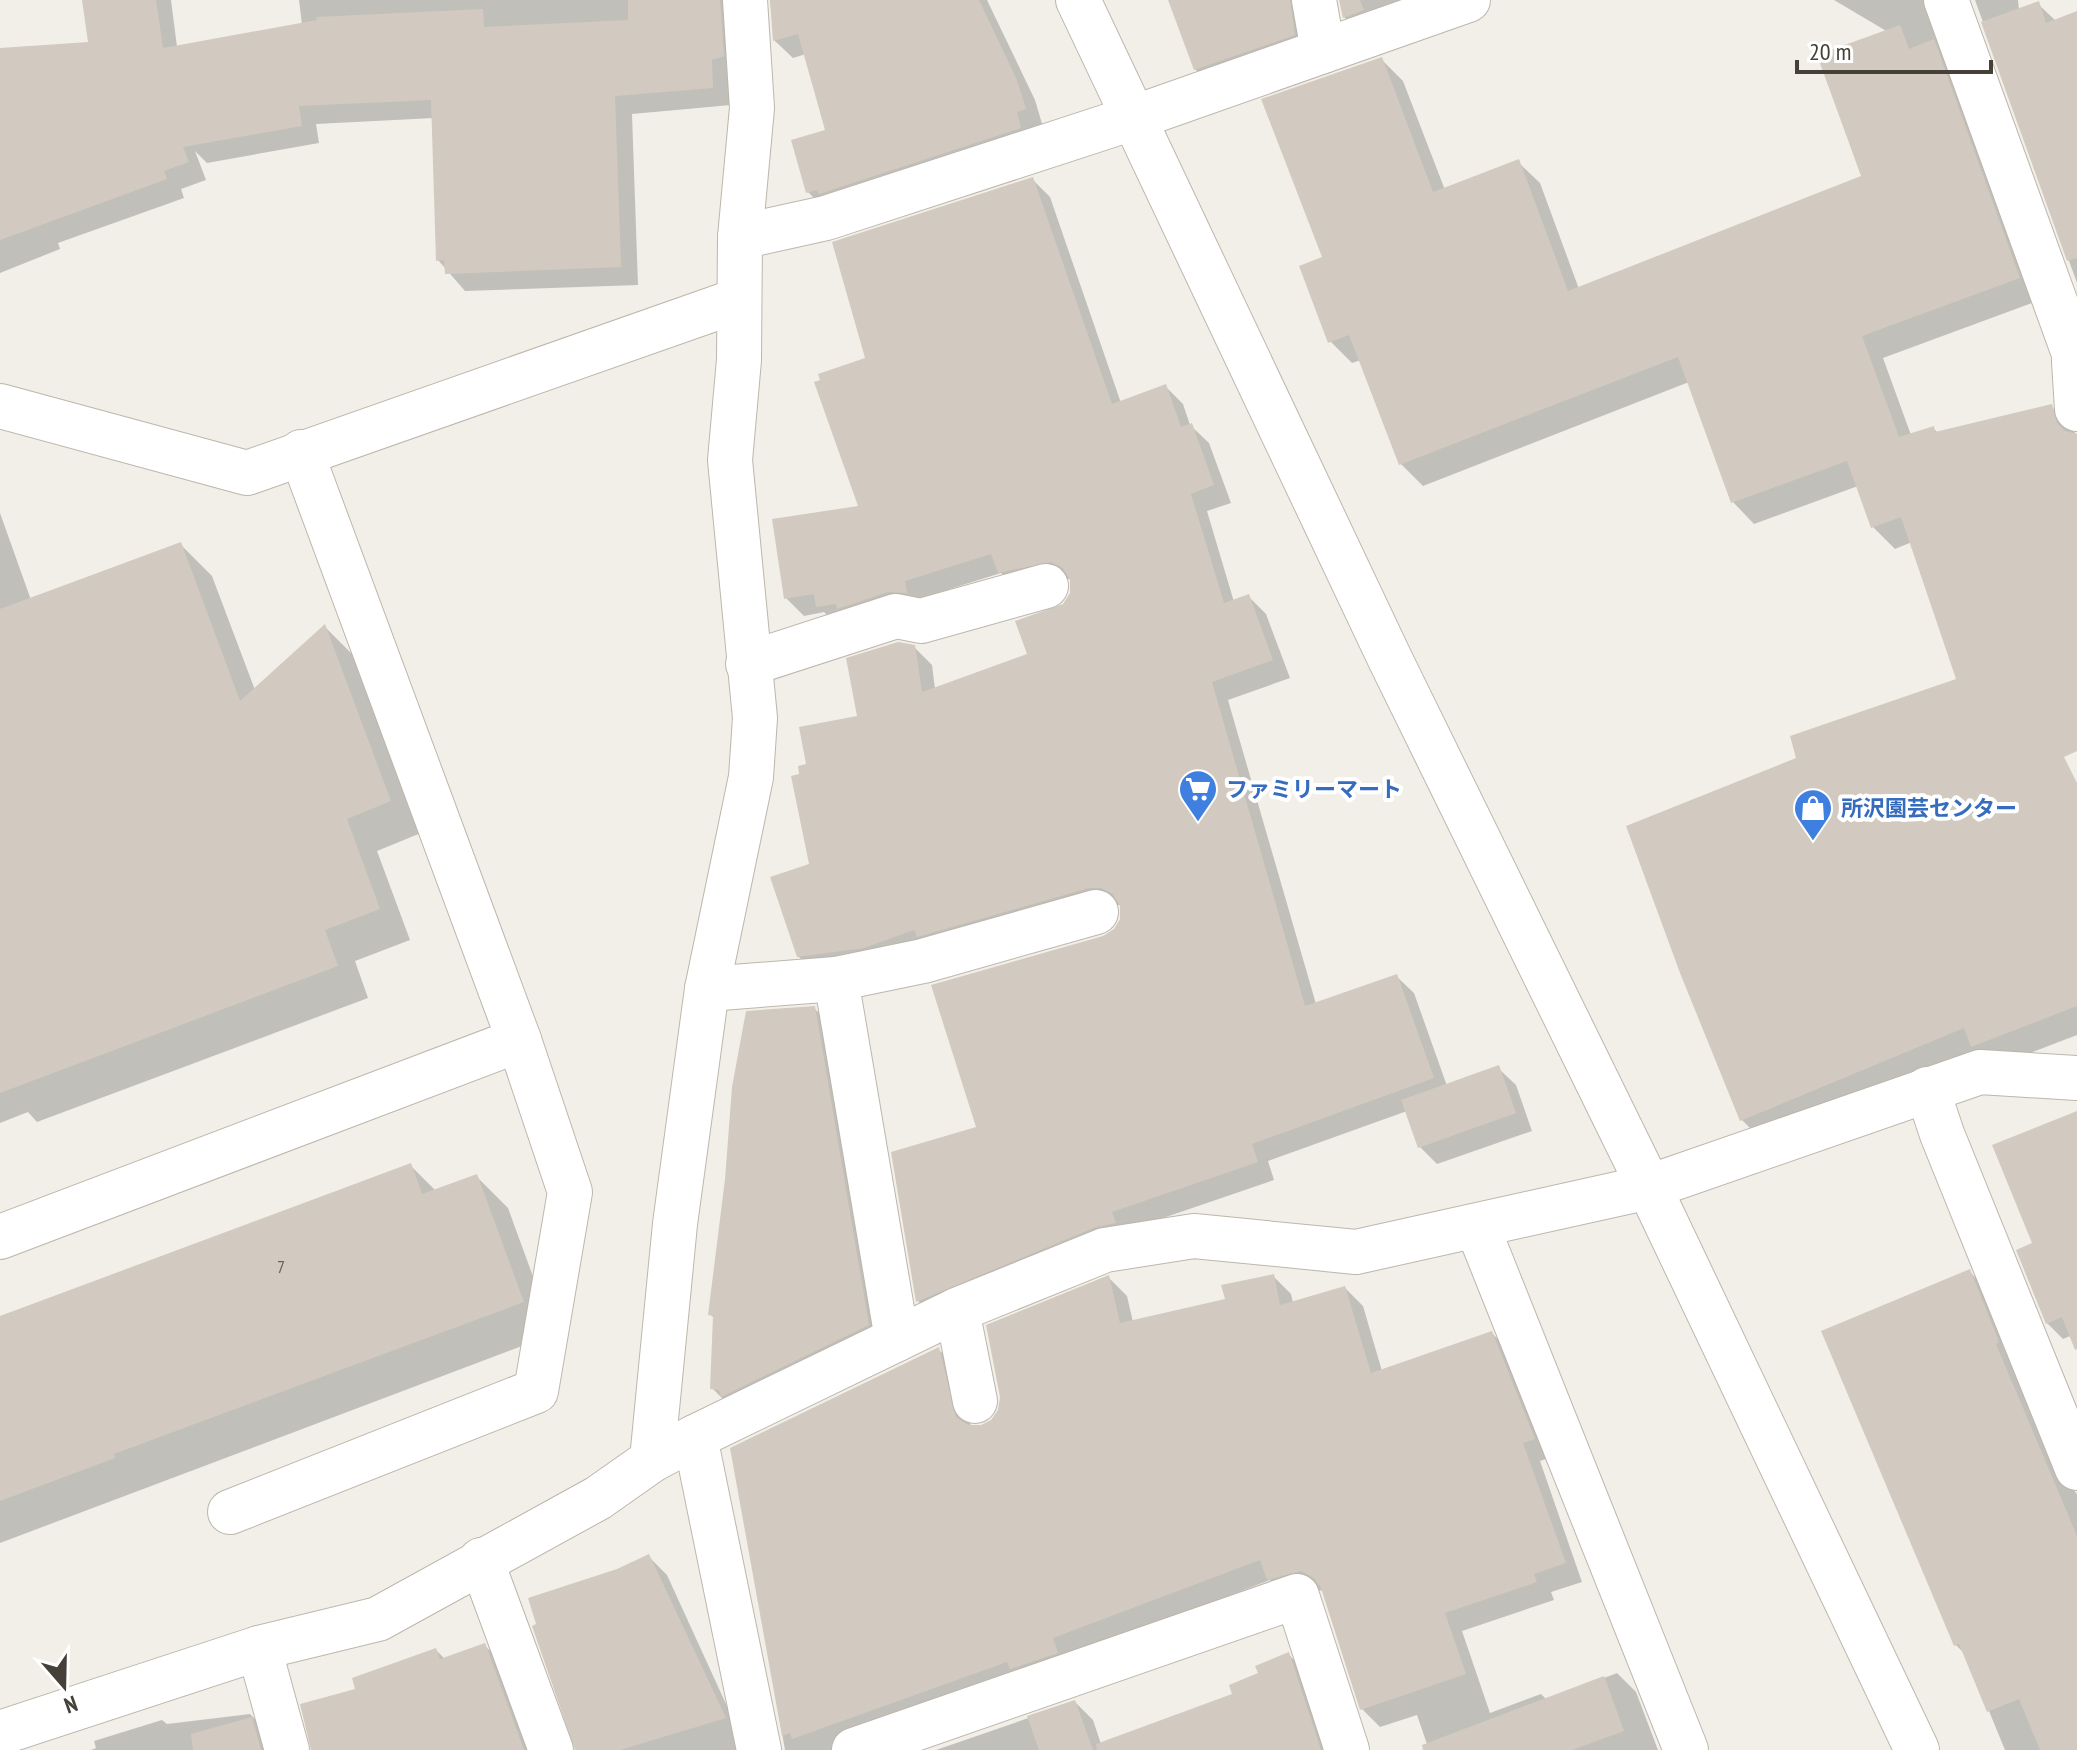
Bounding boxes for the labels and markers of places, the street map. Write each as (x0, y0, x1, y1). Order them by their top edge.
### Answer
supermarket icon: ファミリーマート (1177, 768, 1219, 823)
place label: ファミリーマート (1226, 775, 1402, 803)
shop icon: 所沢園芸センター (1792, 787, 1834, 842)
place label: 所沢園芸センター (1841, 794, 2017, 822)

